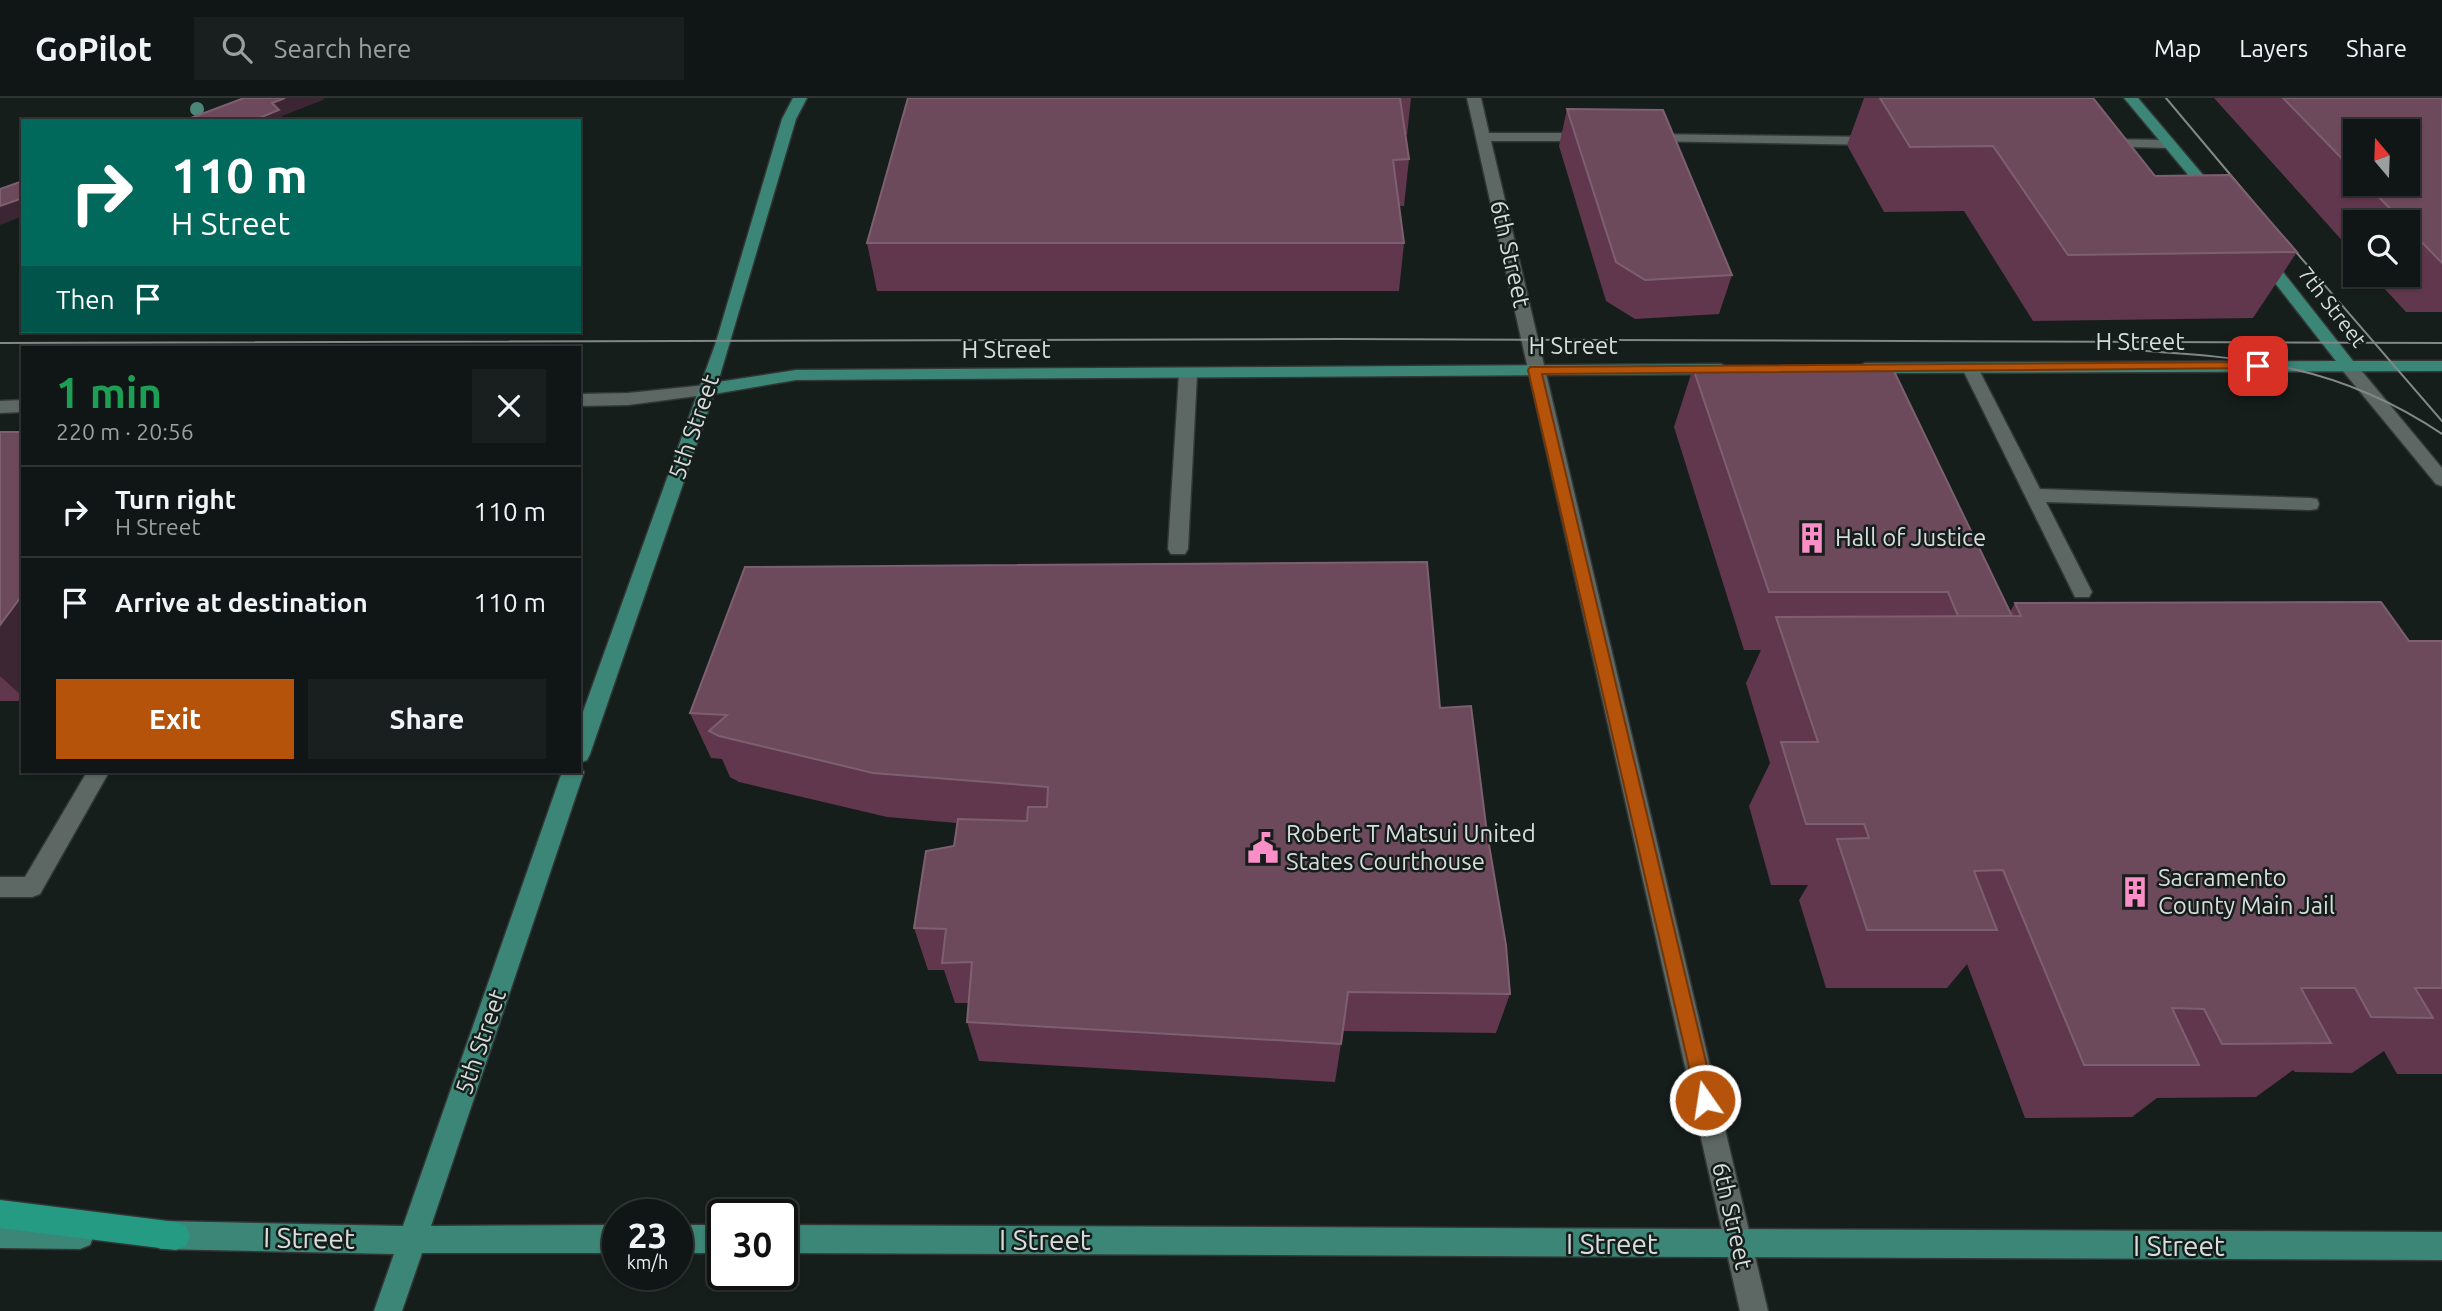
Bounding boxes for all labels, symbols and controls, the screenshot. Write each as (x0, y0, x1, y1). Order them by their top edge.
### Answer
search box (194, 17, 684, 80)
icon: search (218, 29, 256, 67)
text: GoPilot (35, 30, 152, 67)
text: Search here (274, 34, 411, 63)
text: Map (2154, 35, 2201, 62)
text: Layers (2239, 35, 2308, 62)
text: Share (2346, 35, 2407, 62)
north arrow (2343, 119, 2420, 196)
map controls (2343, 119, 2420, 287)
icon: right (56, 147, 147, 238)
text: 110 m (171, 147, 308, 202)
street label: 6th Street (1485, 198, 1536, 311)
text: H Street (171, 205, 290, 241)
button: search (2343, 210, 2420, 287)
street label: 7th Street (2294, 261, 2372, 351)
icon: arrive (129, 280, 167, 318)
text: Then (56, 285, 115, 314)
street label: H Street (2095, 328, 2185, 355)
street label: H Street (1528, 332, 1618, 359)
street label: H Street (961, 336, 1051, 363)
pin (2228, 336, 2288, 396)
icon: arrive (2239, 347, 2277, 385)
text: 1 min (56, 369, 162, 416)
button: close (472, 369, 546, 443)
street label: 5th Street (663, 370, 724, 483)
text: 220 m · 20:56 (56, 419, 194, 444)
text: Turn right (115, 485, 236, 514)
icon: right (56, 493, 94, 531)
text: 110 m (474, 497, 546, 526)
text: H Street (115, 514, 201, 539)
building icon: Hall of Justice (1795, 521, 1829, 555)
place label: Hall of Justice (1835, 524, 1986, 551)
icon: arrive (56, 584, 94, 622)
text: Arrive at destination (115, 588, 368, 617)
text: 110 m (474, 588, 546, 617)
button: Exit (56, 679, 294, 759)
button: Share (308, 679, 546, 759)
place label: Robert T Matsui United States Courthouse (1286, 820, 1536, 875)
public building icon: Robert T Matsui United States Courthouse (1246, 831, 1280, 865)
place label: Sacramento County Main Jail (2158, 864, 2335, 919)
building icon: Sacramento County Main Jail (2118, 875, 2152, 909)
street label: 5th Street (450, 985, 511, 1098)
position arrow (1668, 1063, 1742, 1137)
street label: 6th Street (1707, 1160, 1758, 1273)
speed limit sign: 30 (707, 1199, 798, 1290)
text: 23 (628, 1215, 667, 1255)
street label: I Street (263, 1221, 355, 1254)
street label: I Street (999, 1224, 1091, 1255)
street label: I Street (1566, 1228, 1658, 1259)
street label: I Street (2133, 1230, 2225, 1261)
text: km/h (627, 1252, 668, 1272)

